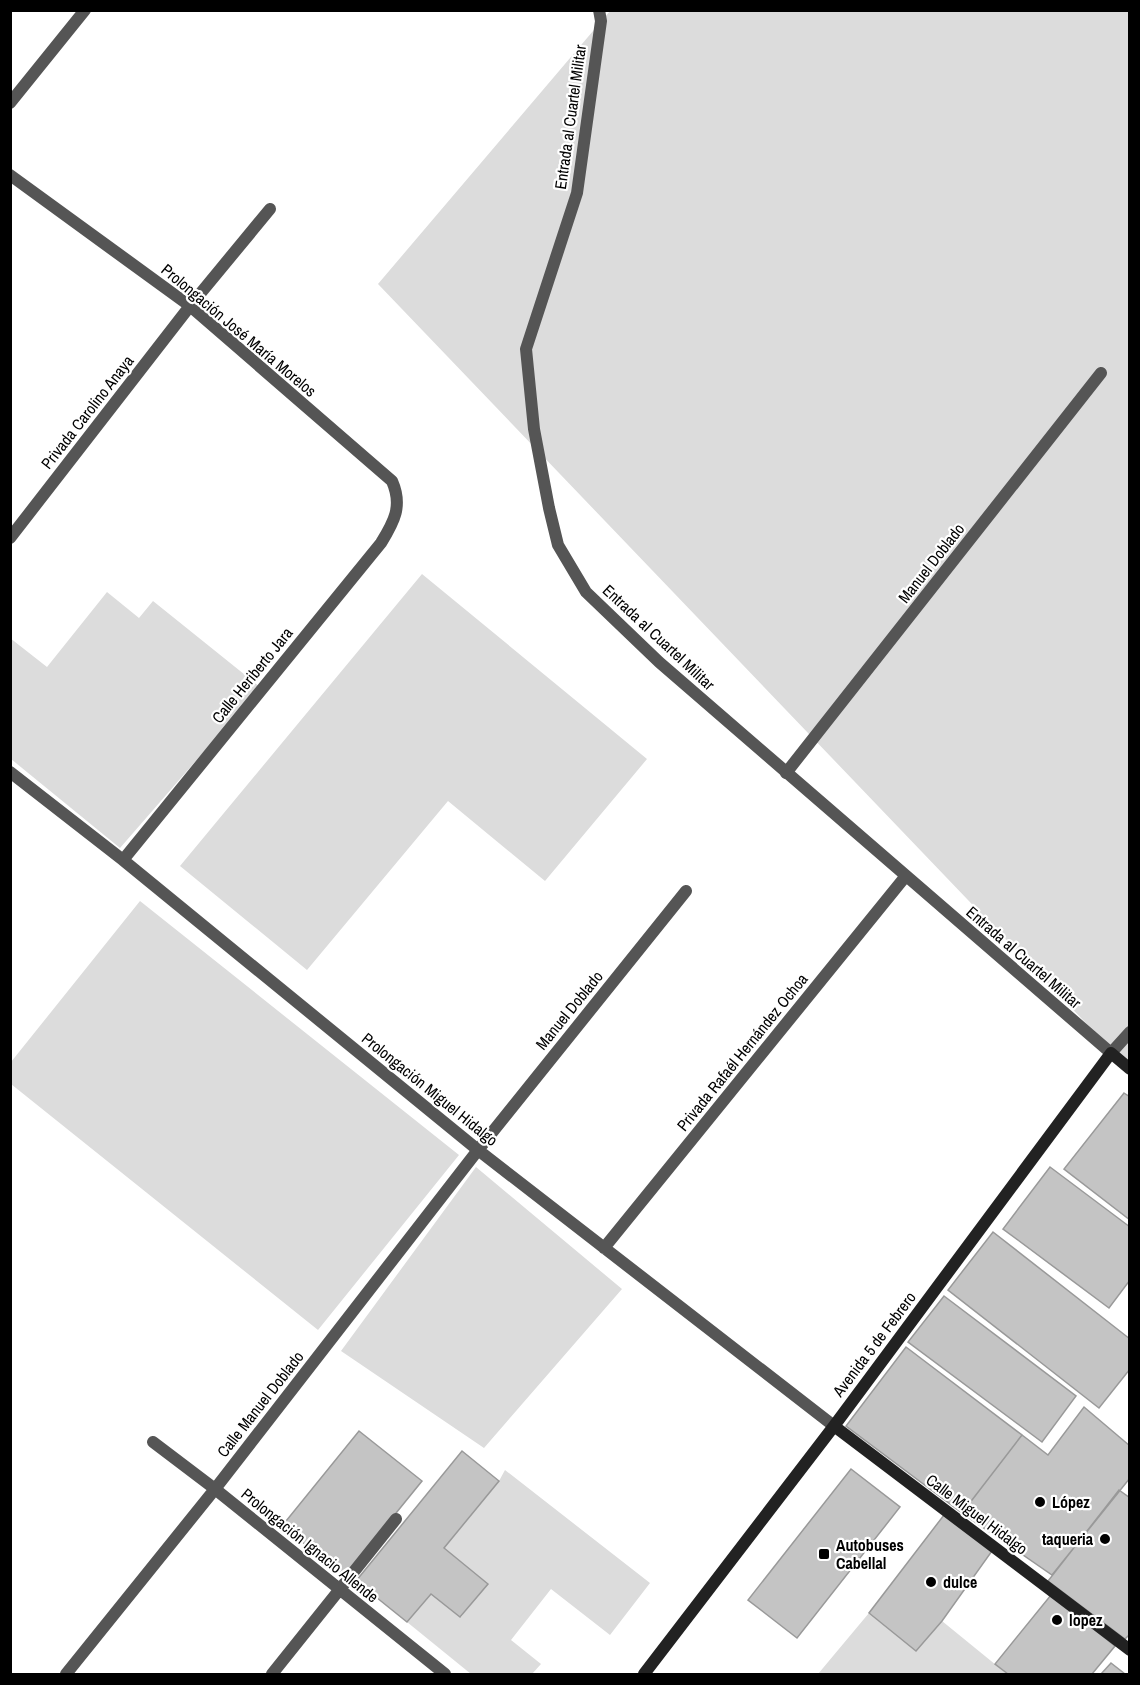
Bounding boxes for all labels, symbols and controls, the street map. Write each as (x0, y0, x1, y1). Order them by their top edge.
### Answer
street label: Entrada al Cuartel Militar (549, 43, 591, 191)
street label: Prolongación José María Morelos (157, 259, 321, 401)
street label: Privada Carolino Anaya (36, 350, 139, 473)
street label: Manuel Doblado (893, 519, 969, 607)
street label: Entrada al Cuartel Militar (598, 579, 720, 695)
street label: Calle Heriberto Jara (207, 622, 298, 728)
street label: Entrada al Cuartel Militar (962, 901, 1087, 1014)
street label: Manuel Doblado (530, 966, 608, 1054)
street label: Privada Rafaél Hernández Ochoa (671, 968, 813, 1135)
street label: Prolongación Miguel Hidalgo (357, 1027, 503, 1151)
street label: Avenida 5 de Febrero (827, 1287, 921, 1402)
street label: Calle Manuel Doblado (212, 1346, 308, 1462)
street label: Calle Miguel Hidalgo (922, 1469, 1032, 1559)
street label: Prolongación Ignacio Allende (237, 1483, 383, 1607)
place label: López (1052, 1491, 1090, 1513)
marker: López (1033, 1495, 1047, 1509)
place label: taqueria (1042, 1528, 1094, 1550)
marker: taqueria (1098, 1532, 1112, 1546)
place label: Autobuses Cabellal (836, 1534, 904, 1574)
marker: Autobuses Cabellal (817, 1547, 831, 1561)
place label: dulce (943, 1571, 977, 1593)
marker: dulce (924, 1575, 938, 1589)
place label: lopez (1069, 1609, 1103, 1631)
marker: lopez (1050, 1613, 1064, 1627)

